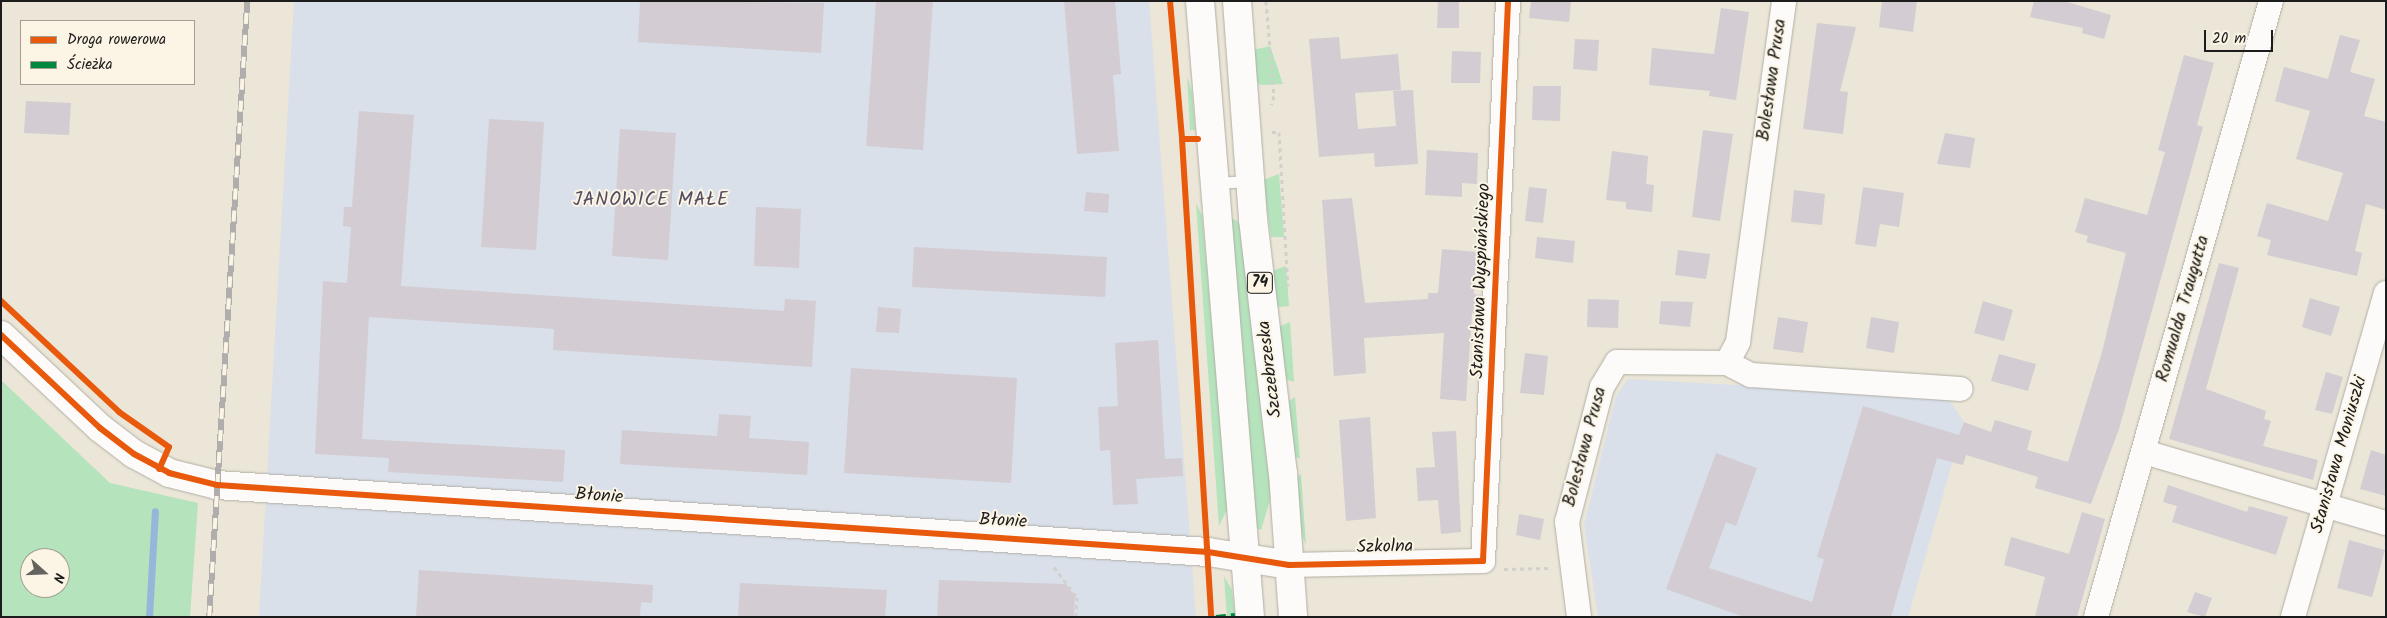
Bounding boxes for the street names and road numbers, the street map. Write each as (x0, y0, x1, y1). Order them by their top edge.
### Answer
street label: Bolesława Prusa (1754, 18, 1792, 142)
street label: Stanisława Wyspiańskiego (1468, 183, 1496, 379)
street label: Romualda Traugutta (2153, 233, 2215, 385)
road number: 74 (1246, 270, 1274, 296)
street label: Szczebrzeska (1254, 319, 1288, 419)
street label: Stanisława Moniuszki (2307, 374, 2373, 536)
street label: Bolesława Prusa (1560, 385, 1612, 509)
street label: Błonie (574, 485, 624, 509)
street label: Błonie (978, 510, 1028, 534)
street label: Szkolna (1357, 537, 1413, 559)

